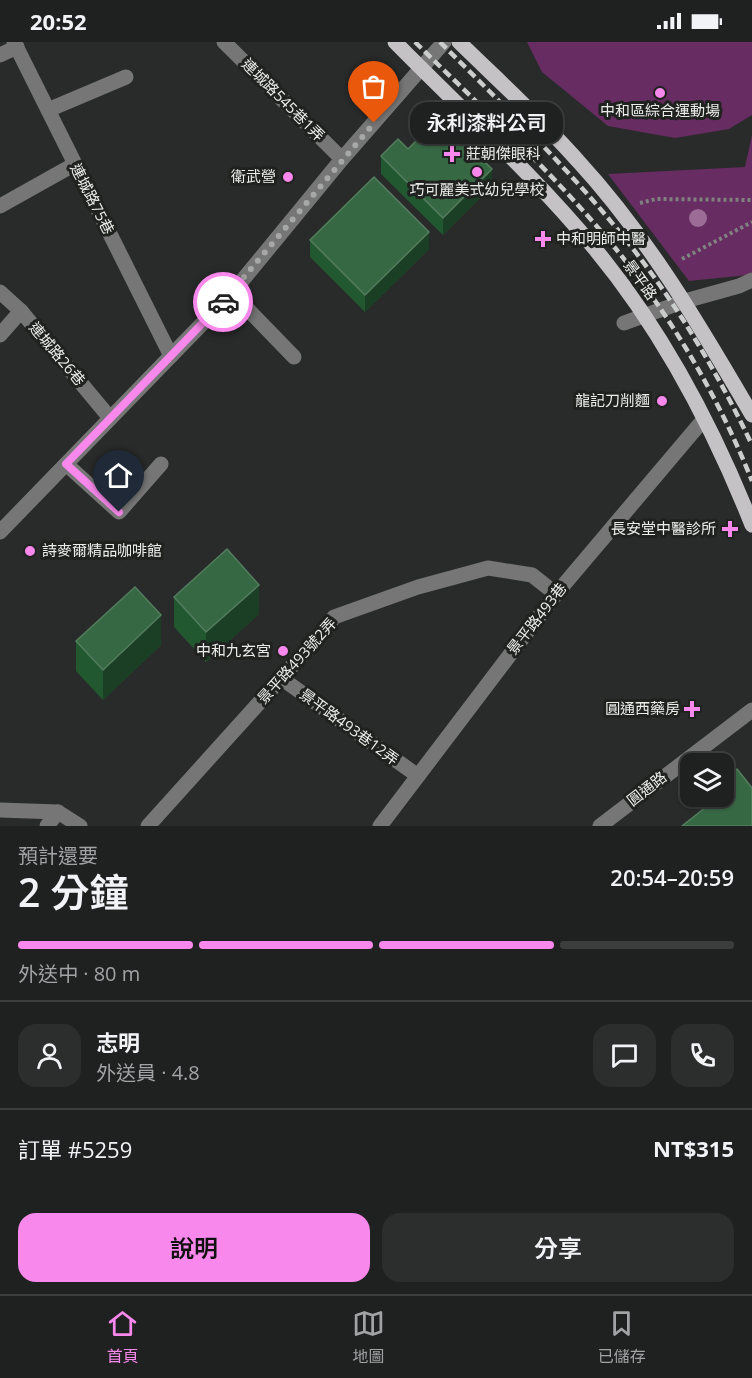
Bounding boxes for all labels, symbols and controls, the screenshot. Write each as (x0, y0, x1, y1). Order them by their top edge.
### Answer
text: 20:52 (30, 6, 87, 36)
street label: 連城路545巷1弄 (238, 54, 329, 145)
pin (348, 61, 399, 123)
icon: bag (357, 70, 390, 103)
marker: 中和區綜合運動場 (653, 86, 667, 100)
place label: 中和區綜合運動場 (600, 100, 720, 120)
callout: 永利漆料公司 (410, 102, 563, 144)
text: 永利漆料公司 (427, 109, 547, 136)
place label: 莊朝傑眼科 (466, 143, 541, 163)
marker: 莊朝傑眼科 (443, 145, 461, 163)
street label: 連城路75巷 (66, 160, 119, 237)
marker: 巧可麗美式幼兒學校 (470, 165, 484, 179)
place label: 衛武營 (231, 166, 276, 186)
marker: 衛武營 (281, 170, 295, 184)
place label: 巧可麗美式幼兒學校 (409, 179, 545, 199)
place label: 中和明師中醫 (556, 228, 646, 248)
marker: 中和明師中醫 (534, 230, 552, 248)
street label: 景平路 (619, 255, 662, 303)
courier (193, 272, 253, 332)
icon: car (207, 286, 240, 319)
street label: 連城路26巷 (25, 317, 90, 389)
place label: 龍記刀削麵 (575, 390, 650, 410)
marker: 龍記刀削麵 (655, 394, 669, 408)
pin (93, 450, 144, 512)
icon: home (102, 459, 135, 492)
place label: 長安堂中醫診所 (611, 518, 716, 538)
marker: 長安堂中醫診所 (721, 520, 739, 538)
place label: 詩麥爾精品咖啡館 (42, 540, 162, 560)
marker: 詩麥爾精品咖啡館 (23, 544, 37, 558)
street label: 景平路493巷 (502, 578, 570, 658)
street label: 景平路493號2弄 (252, 613, 340, 708)
place label: 中和九玄宮 (196, 640, 271, 660)
marker: 中和九玄宮 (276, 644, 290, 658)
street label: 景平路493巷12弄 (296, 683, 403, 769)
place label: 圓通西藥房 (605, 698, 680, 718)
marker: 圓通西藥房 (685, 702, 699, 716)
map controls (680, 753, 734, 807)
button: layers (680, 753, 734, 807)
street label: 圓通路 (622, 766, 670, 810)
text: 預計還要 (18, 842, 98, 869)
text: 20:54–20:59 (610, 862, 734, 892)
text: 2 分鐘 (18, 865, 128, 918)
text: 外送中 · 80 m (18, 960, 140, 987)
button: person (18, 1024, 81, 1087)
button: chat (593, 1024, 656, 1087)
button: phone (671, 1024, 734, 1087)
text: 志明 (96, 1027, 140, 1057)
text: 外送員 · 4.8 (96, 1059, 200, 1086)
text: NT$315 (653, 1133, 734, 1163)
text: 訂單 #5259 (18, 1134, 132, 1164)
button: 說明 (18, 1213, 370, 1282)
button: 分享 (382, 1213, 734, 1282)
tab: 首頁 (106, 1307, 139, 1367)
tab: 地圖 (352, 1307, 385, 1367)
tab: 已儲存 (598, 1307, 646, 1367)

